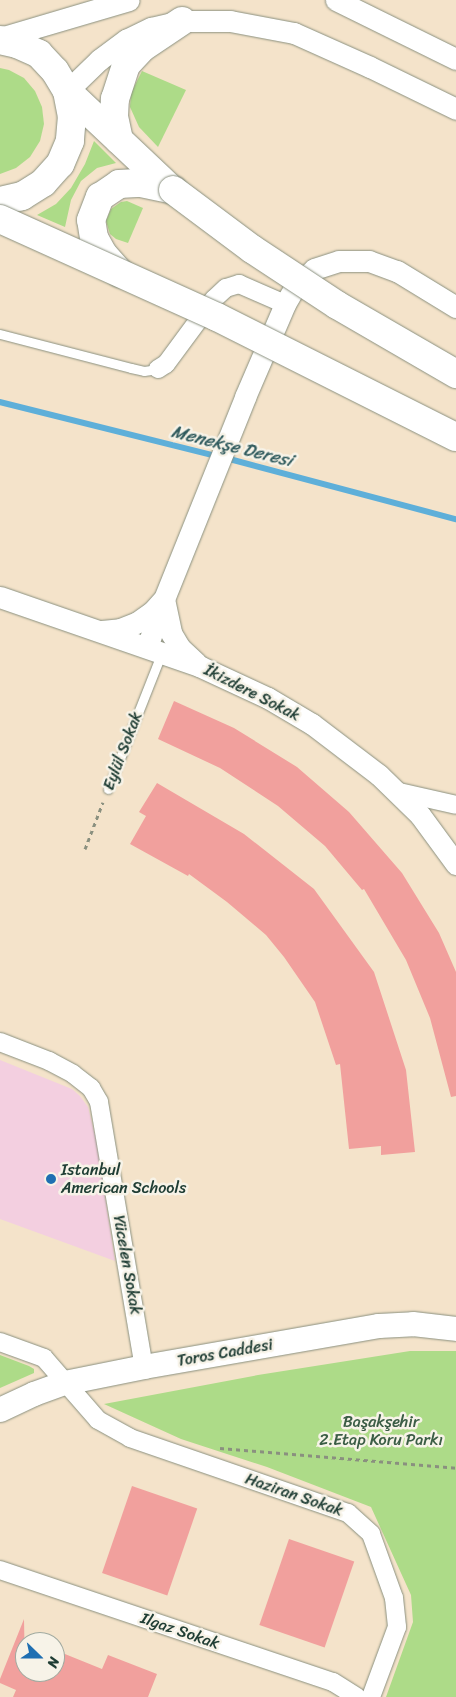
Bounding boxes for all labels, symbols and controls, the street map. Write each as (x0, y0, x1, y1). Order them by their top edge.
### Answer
water label: Menekşe Deresi (169, 421, 295, 471)
street label: İkizdere Sokak (201, 661, 303, 725)
street label: Eylül Sokak (99, 709, 147, 793)
place label: Istanbul American Schools (61, 1160, 186, 1198)
marker: Istanbul American Schools (45, 1173, 57, 1185)
street label: Yücelen Sokak (109, 1214, 145, 1316)
street label: Toros Caddesi (176, 1335, 274, 1371)
park label: Başakşehir 2.Etap Koru Parkı (319, 1412, 443, 1450)
street label: Haziran Sokak (243, 1469, 345, 1521)
street label: Ilgaz Sokak (138, 1609, 222, 1653)
north arrow (15, 1632, 65, 1682)
text: N (40, 1653, 67, 1672)

